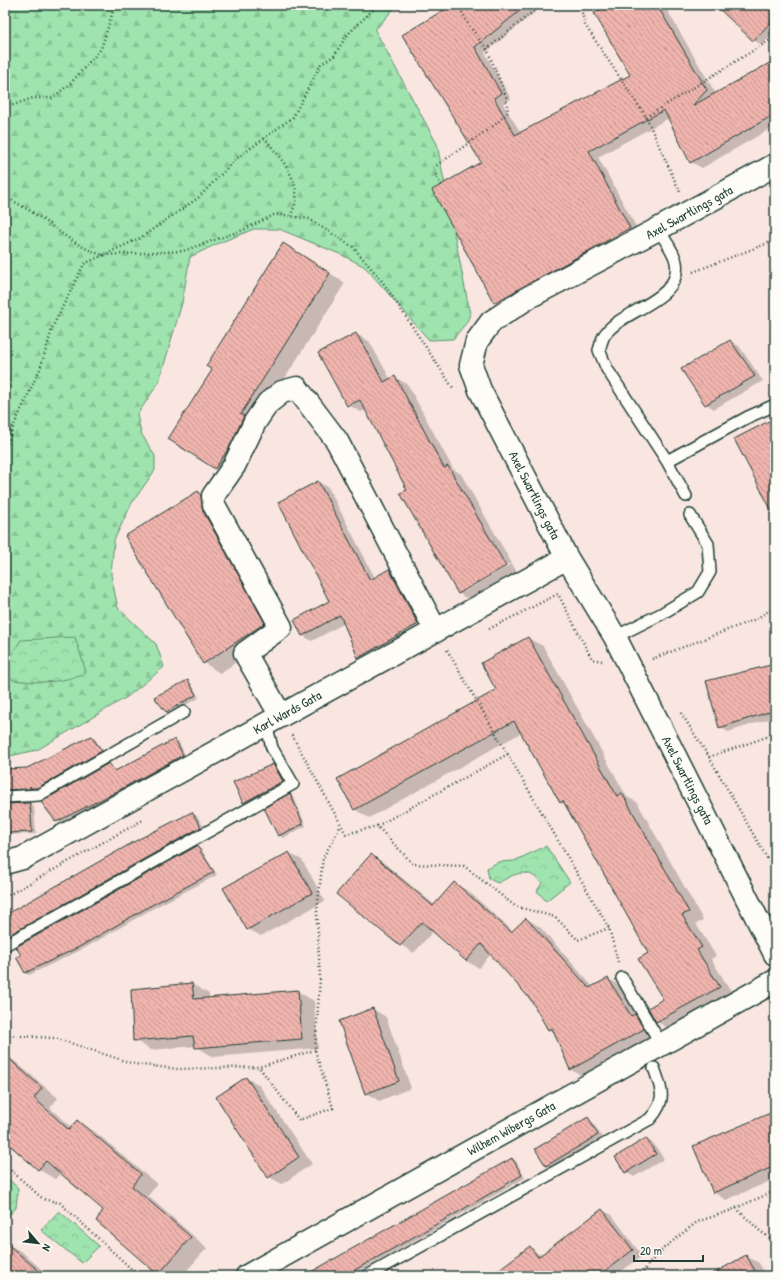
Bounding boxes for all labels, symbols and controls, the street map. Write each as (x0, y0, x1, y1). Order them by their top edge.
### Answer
street label: Axel Swartlings gata (642, 181, 736, 243)
street label: Axel Swartlings gata (505, 448, 565, 542)
street label: Karl Wards Gata (250, 686, 324, 738)
street label: Axel Swartlings gata (658, 733, 718, 827)
street label: Wilhem Wibergs Gata (464, 1096, 558, 1160)
north arrow (18, 1223, 58, 1263)
scale bar (634, 1237, 703, 1263)
text: N (39, 1242, 54, 1254)
text: 20 m (640, 1242, 662, 1259)

